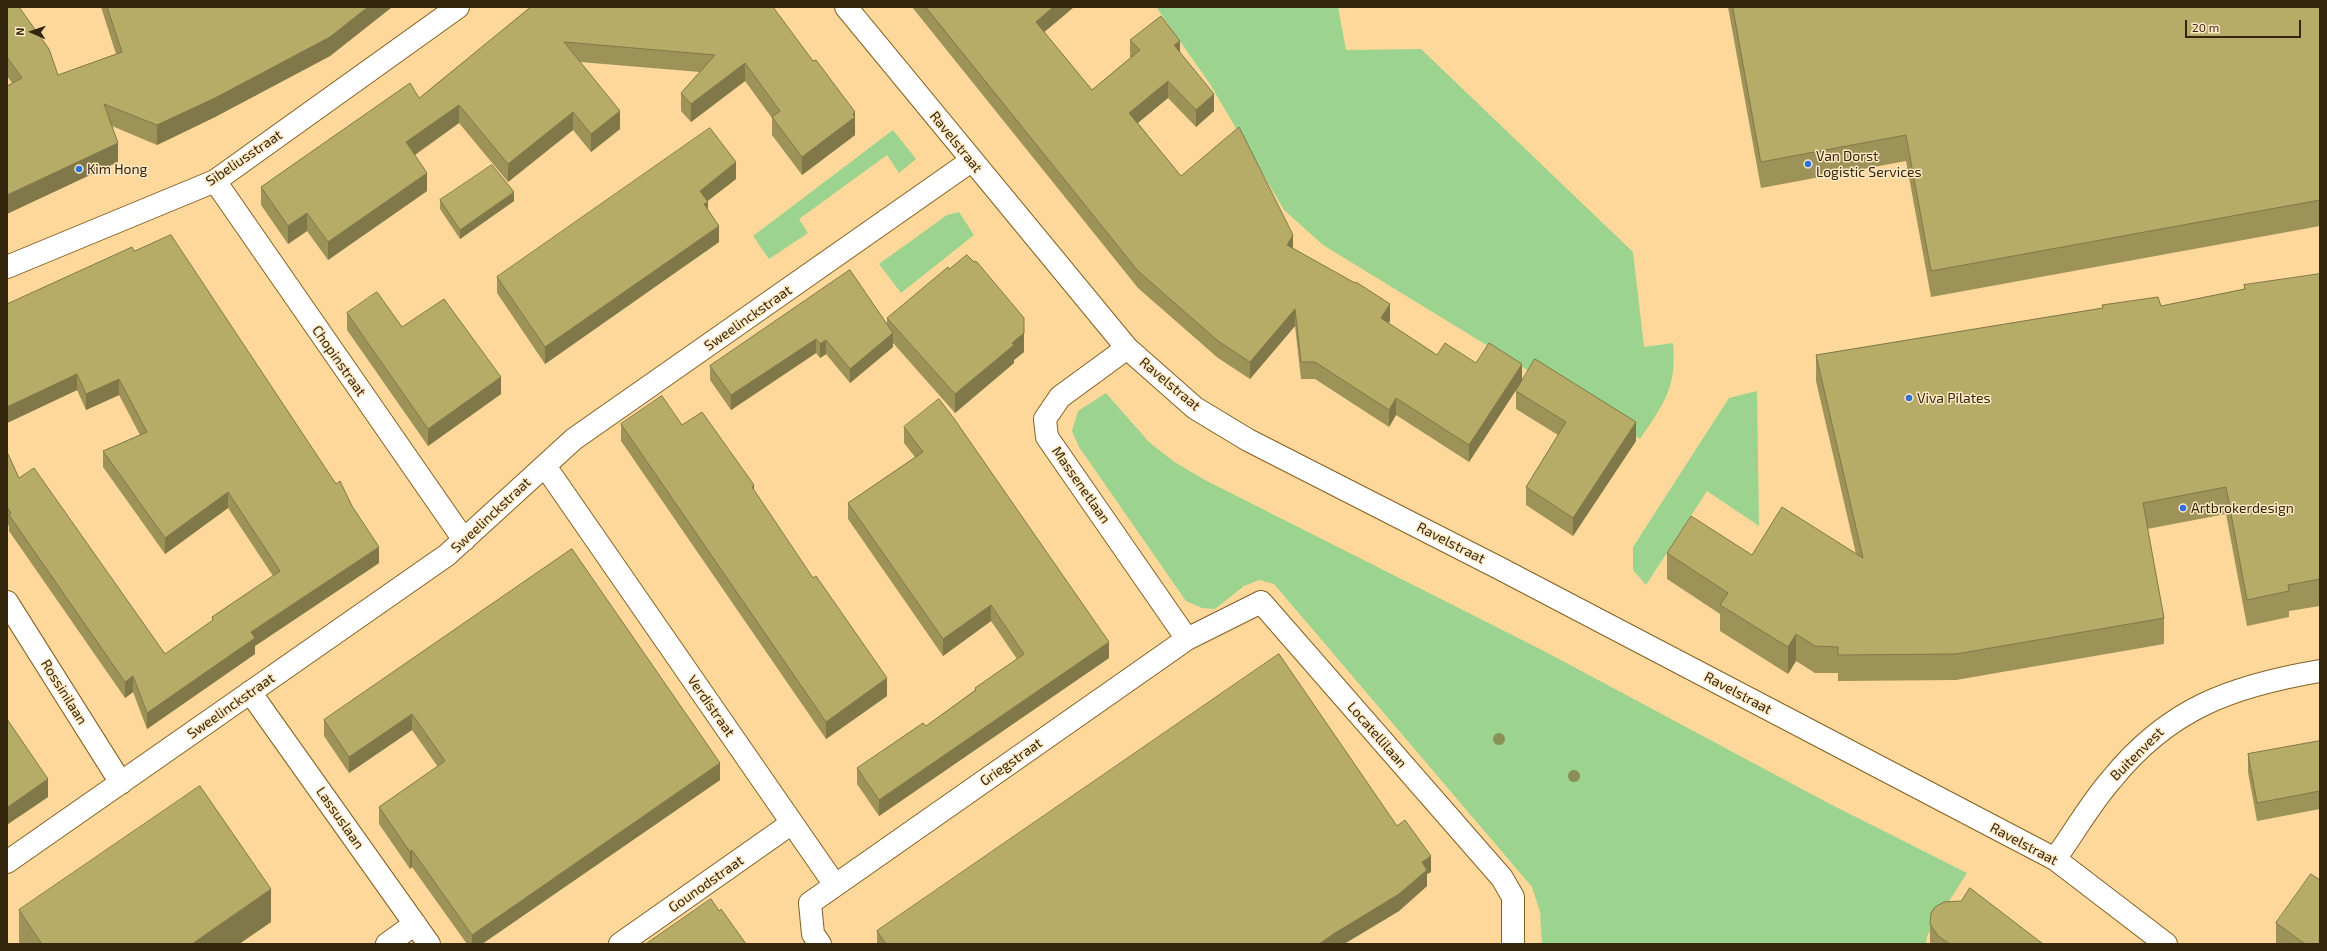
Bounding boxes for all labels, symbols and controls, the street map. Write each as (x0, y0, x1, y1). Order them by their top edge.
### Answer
north arrow (12, 12, 52, 52)
scale bar (2187, 12, 2303, 38)
text: 20 m (2192, 20, 2219, 34)
text: N (13, 27, 26, 36)
street label: Ravelstraat (926, 108, 986, 176)
street label: Sibeliusstraat (203, 126, 285, 190)
place label: Van Dorst Logistic Services (1816, 148, 1922, 180)
marker: Van Dorst Logistic Services (1803, 159, 1813, 169)
place label: Kim Hong (87, 161, 147, 177)
marker: Kim Hong (74, 164, 84, 174)
street label: Sweelinckstraat (701, 282, 795, 354)
street label: Chopinstraat (308, 322, 370, 400)
street label: Ravelstraat (1136, 354, 1204, 414)
place label: Viva Pilates (1917, 390, 1991, 406)
marker: Viva Pilates (1904, 393, 1914, 403)
street label: Massenetlaan (1048, 443, 1114, 527)
street label: Sweelinckstraat (448, 474, 534, 556)
place label: Artbrokerdesign (2191, 500, 2294, 516)
marker: Artbrokerdesign (2178, 503, 2188, 513)
street label: Ravelstraat (1414, 519, 1488, 567)
street label: Rossinilaan (37, 656, 91, 728)
street label: Ravelstraat (1701, 668, 1775, 718)
street label: Sweelinckstraat (184, 670, 278, 742)
street label: Verdistraat (684, 672, 738, 740)
street label: Locatellilaan (1344, 699, 1410, 771)
street label: Buitenvest (2107, 724, 2167, 784)
street label: Griegstraat (977, 734, 1045, 790)
street label: Lassuslaan (313, 784, 367, 852)
street label: Ravelstraat (1987, 819, 2061, 869)
street label: Gounodstraat (665, 852, 747, 916)

